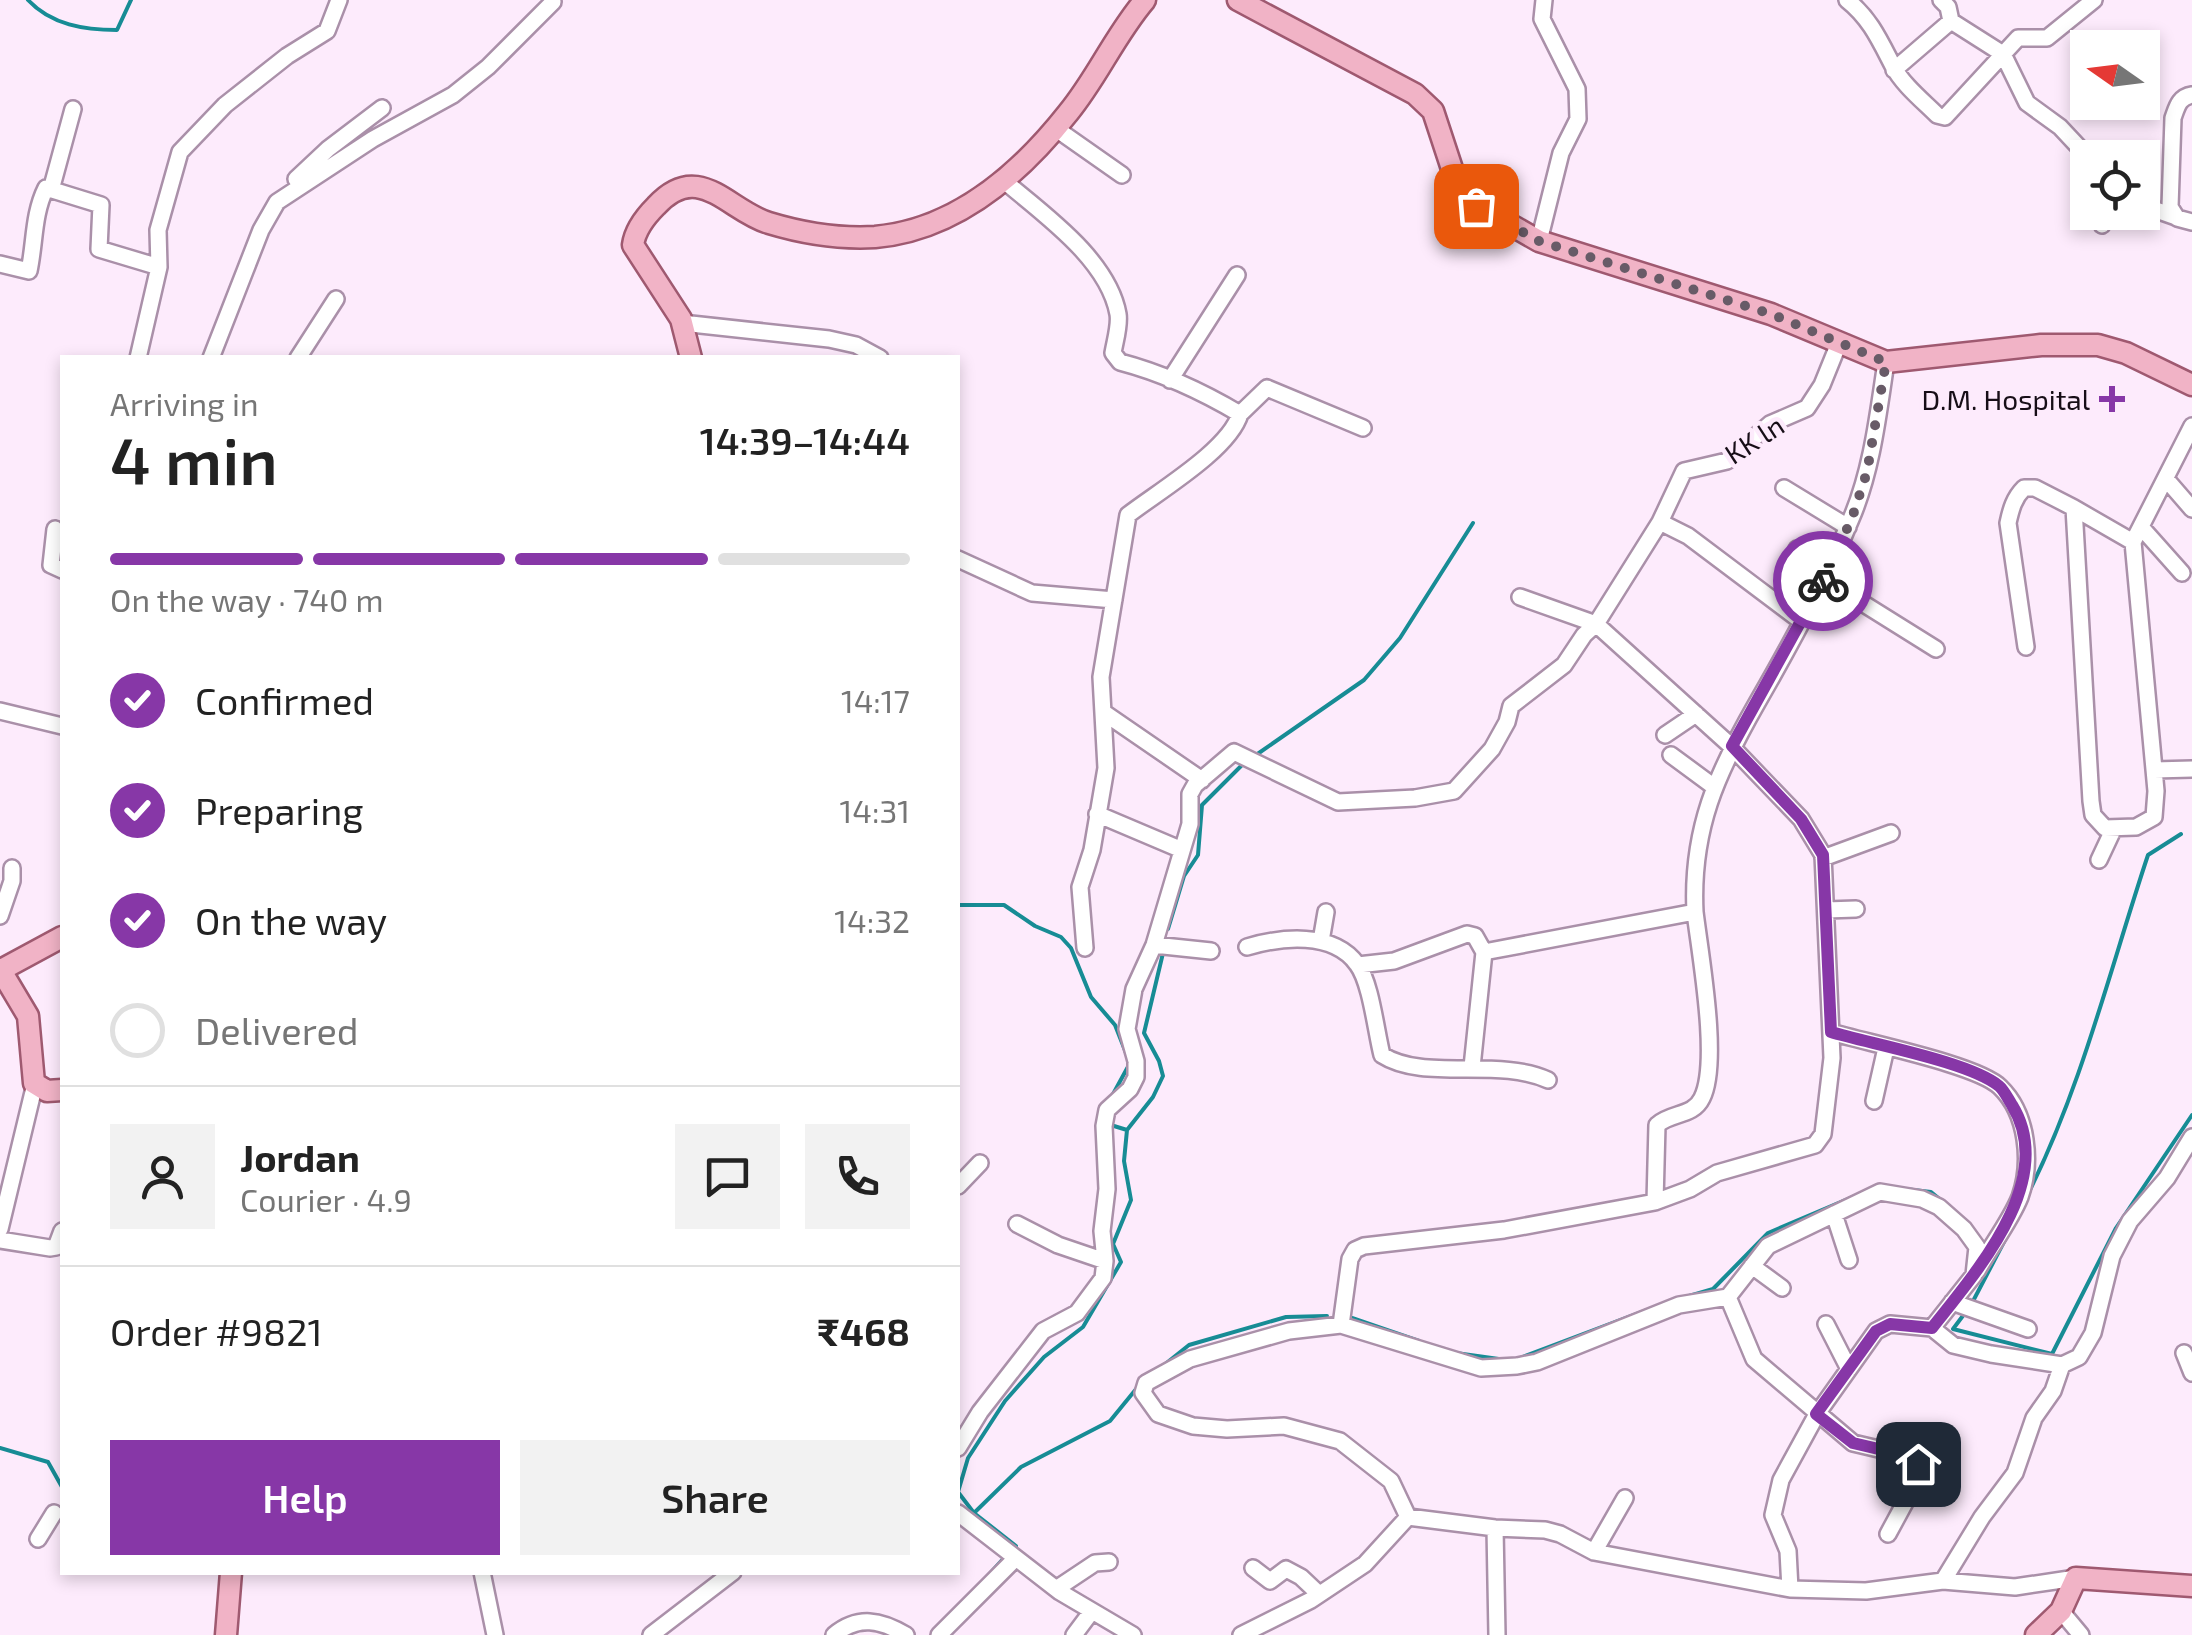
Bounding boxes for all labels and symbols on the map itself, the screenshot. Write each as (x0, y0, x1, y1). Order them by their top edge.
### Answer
north arrow (2070, 30, 2160, 120)
pin (1434, 164, 1519, 249)
place label: D.M. Hospital (1921, 382, 2091, 416)
marker: D.M. Hospital (2099, 386, 2125, 412)
street label: KK ln (1718, 407, 1790, 471)
courier (1773, 531, 1873, 631)
pin (1876, 1422, 1961, 1507)

